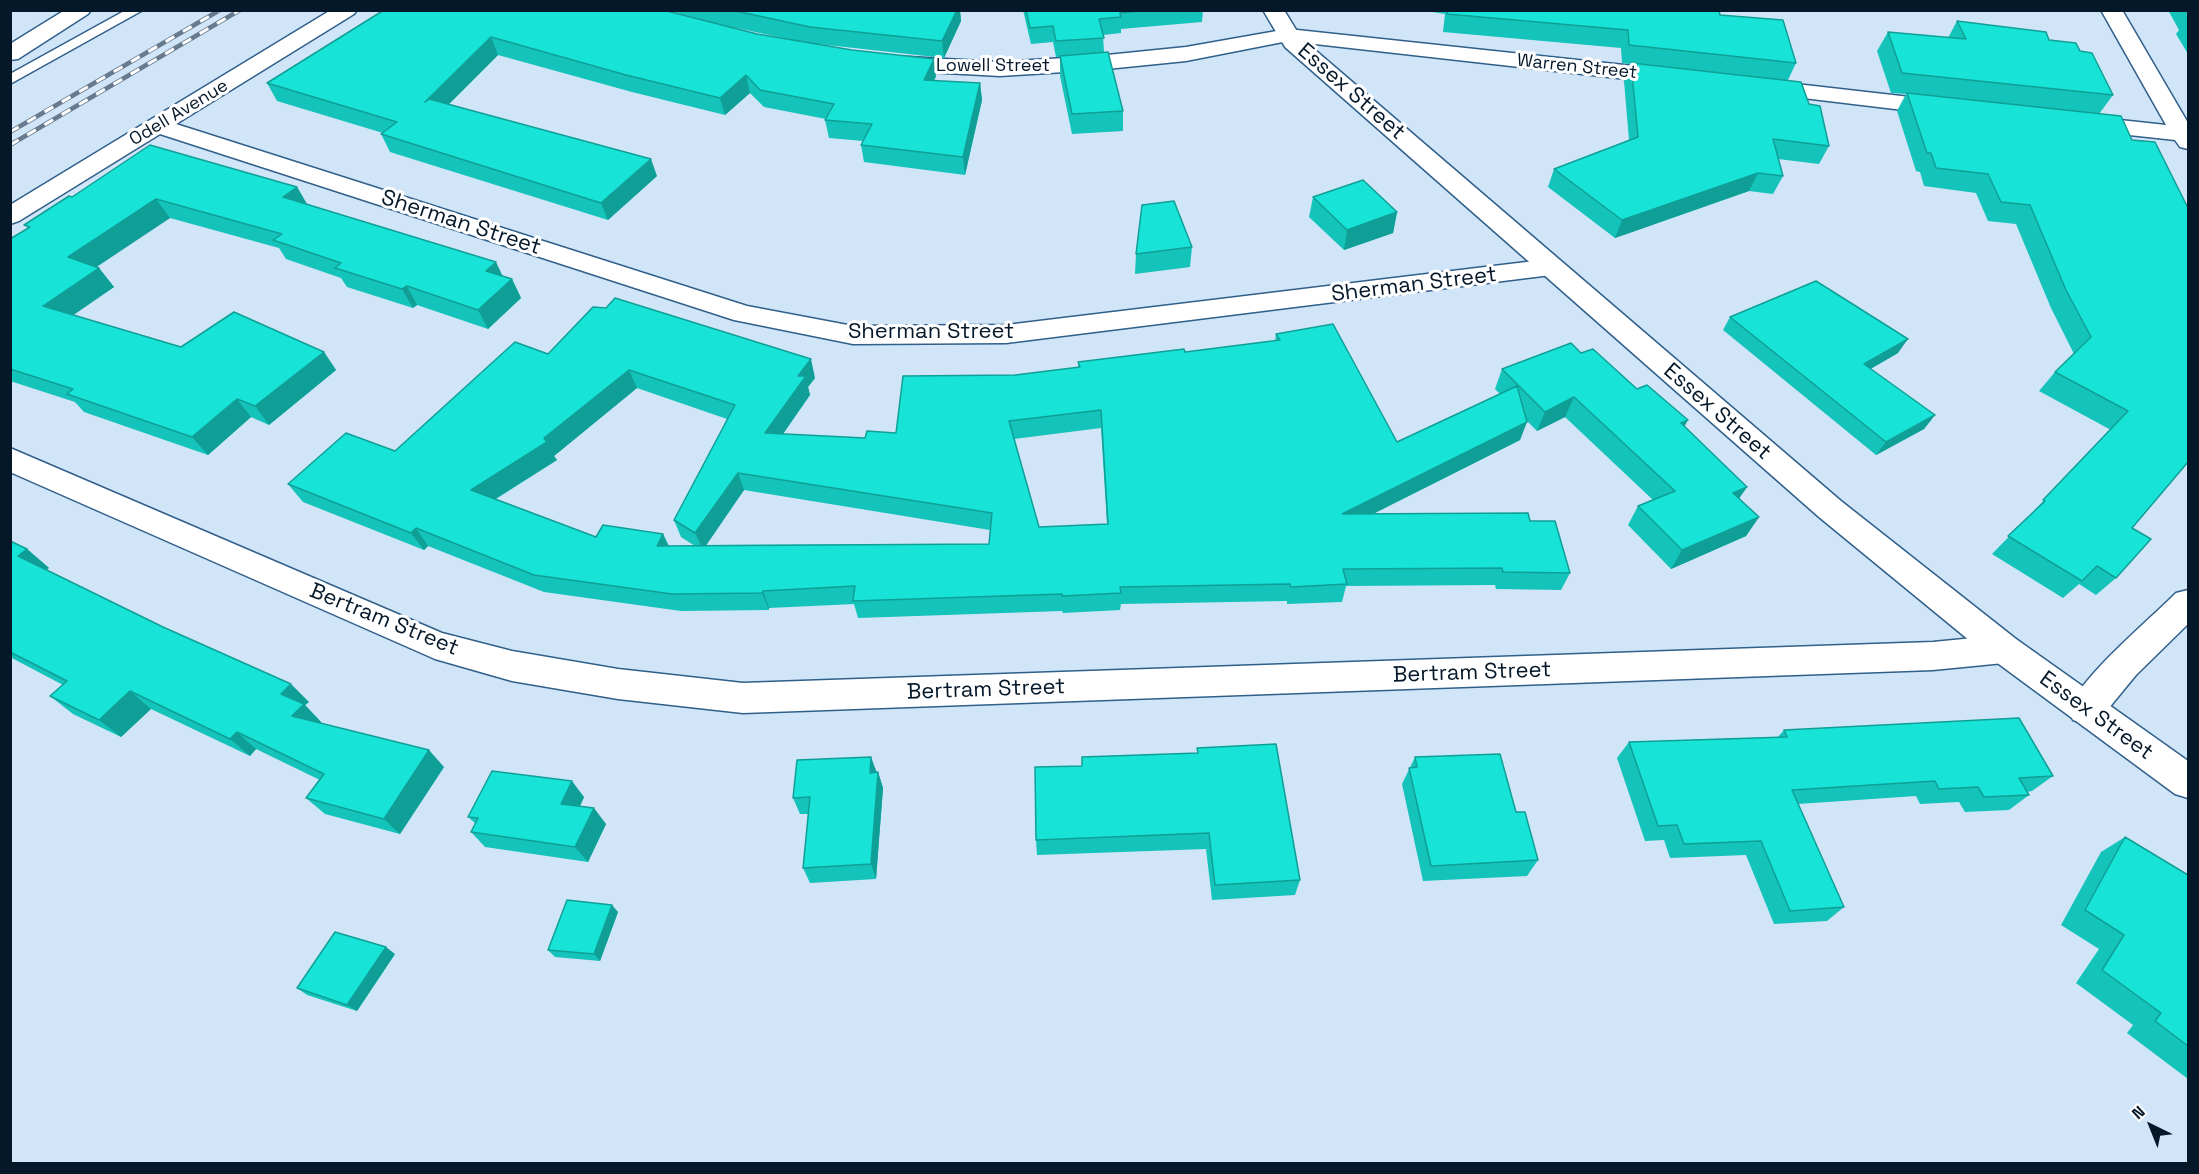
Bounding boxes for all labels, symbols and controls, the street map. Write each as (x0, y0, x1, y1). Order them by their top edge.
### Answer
street label: Essex Street (1292, 38, 1410, 146)
street label: Warren Street (1516, 50, 1638, 84)
street label: Lowell Street (936, 55, 1050, 77)
street label: Odell Avenue (126, 75, 232, 151)
street label: Sherman Street (378, 185, 544, 261)
street label: Sherman Street (1330, 262, 1498, 308)
street label: Sherman Street (848, 319, 1014, 345)
street label: Essex Street (1658, 358, 1776, 466)
street label: Bertram Street (306, 578, 462, 662)
street label: Bertram Street (1392, 657, 1552, 689)
street label: Essex Street (2034, 666, 2158, 766)
street label: Bertram Street (906, 674, 1066, 706)
north arrow (2121, 1096, 2181, 1156)
text: N (2127, 1101, 2149, 1124)

